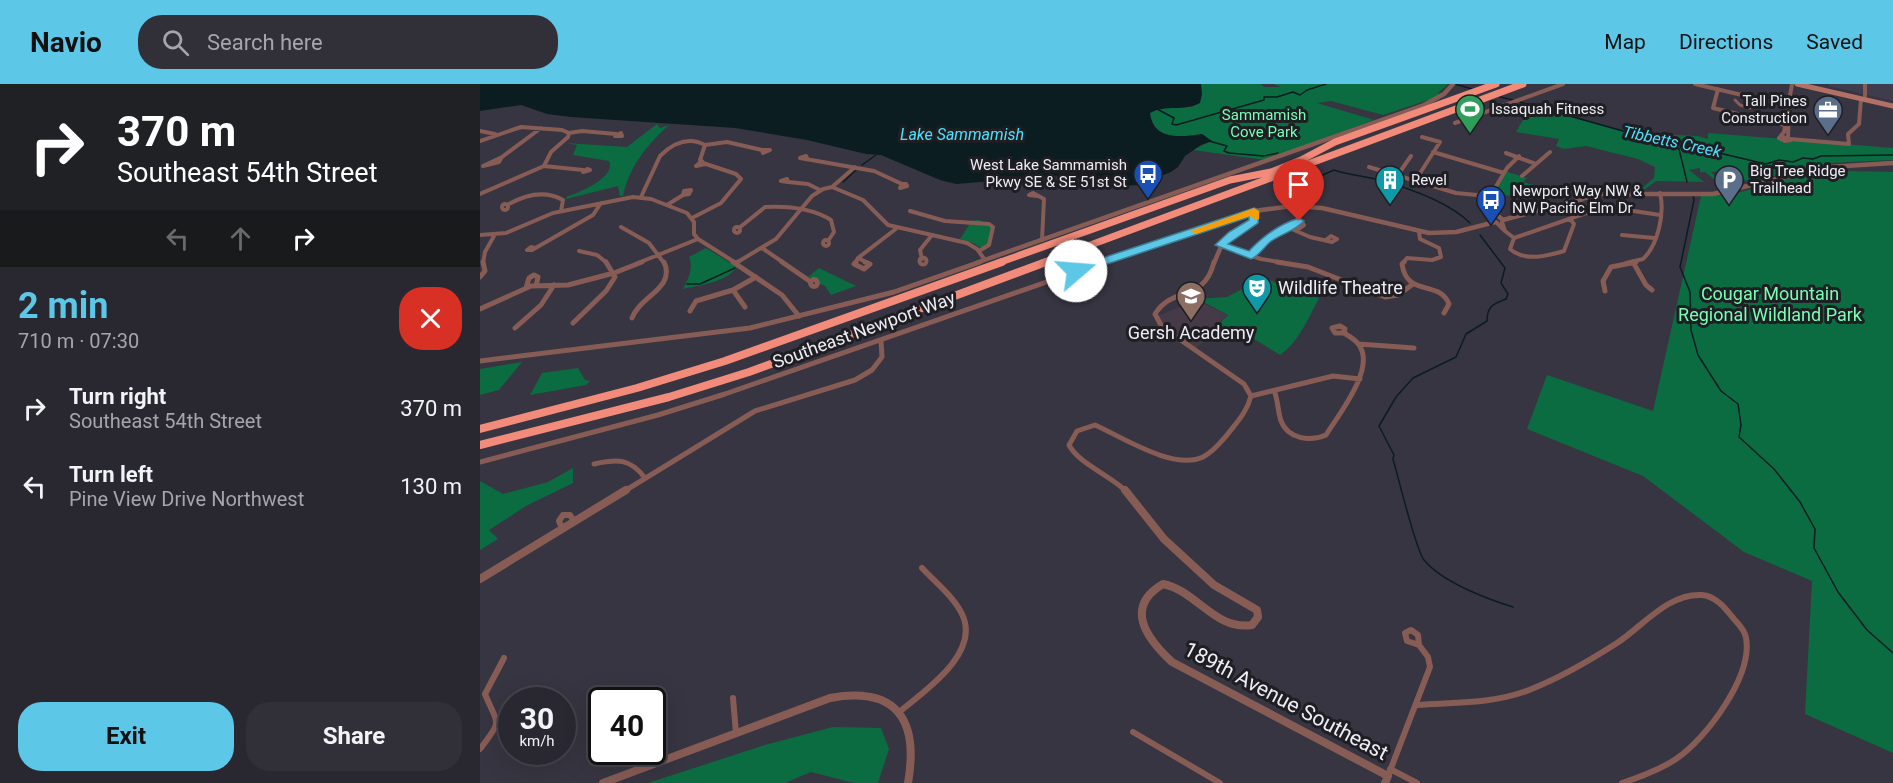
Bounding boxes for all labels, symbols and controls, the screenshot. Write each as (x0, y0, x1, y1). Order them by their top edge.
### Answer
search box (138, 15, 558, 69)
text: Navio (30, 26, 102, 59)
icon: search (159, 26, 192, 59)
text: Search here (207, 30, 323, 55)
text: Map (1604, 30, 1646, 54)
text: Directions (1679, 30, 1773, 54)
text: Saved (1806, 30, 1863, 54)
place label: Tall Pines Construction (1721, 92, 1807, 127)
sports icon: Issaquah Fitness (1454, 93, 1486, 135)
office icon: Tall Pines Construction (1812, 94, 1844, 136)
place label: Issaquah Fitness (1491, 100, 1604, 118)
park label: Sammamish Cove Park (1222, 106, 1306, 141)
text: 370 m (117, 107, 236, 156)
icon: right (18, 108, 96, 186)
water label: Tibbetts Creek (1621, 122, 1724, 161)
water label: Lake Sammamish (900, 125, 1024, 144)
place label: West Lake Sammamish Pkwy SE & SE 51st St (970, 156, 1127, 191)
text: Southeast 54th Street (117, 157, 377, 189)
bus stop icon: West Lake Sammamish Pkwy SE & SE 51st St (1132, 158, 1164, 200)
pin (1273, 159, 1324, 221)
place label: Big Tree Ridge Trailhead (1750, 162, 1846, 197)
building icon: Revel (1374, 164, 1406, 206)
parking icon: Big Tree Ridge Trailhead (1713, 164, 1745, 206)
icon: arrive (1282, 168, 1315, 201)
place label: Revel (1411, 171, 1447, 189)
place label: Newport Way NW & NW Pacific Elm Dr (1512, 182, 1643, 217)
bus stop icon: Newport Way NW & NW Pacific Elm Dr (1475, 184, 1507, 226)
icon: left (161, 222, 194, 255)
icon: ahead (224, 222, 257, 255)
icon: right (287, 222, 320, 255)
position arrow (1044, 239, 1108, 303)
theatre icon: Wildlife Theatre (1241, 272, 1273, 314)
place label: Wildlife Theatre (1278, 277, 1403, 298)
school or university icon: Gersh Academy (1175, 280, 1207, 322)
park label: Cougar Mountain Regional Wildland Park (1678, 283, 1863, 325)
text: 2 min (18, 285, 109, 327)
button: close (399, 287, 462, 350)
street label: Southeast Newport Way (770, 287, 958, 372)
place label: Gersh Academy (1128, 322, 1255, 343)
text: 710 m · 07:30 (18, 329, 139, 353)
text: Turn right (69, 384, 166, 409)
icon: right (18, 392, 51, 425)
text: 370 m (400, 396, 462, 421)
text: Southeast 54th Street (69, 409, 262, 433)
text: Turn left (69, 462, 153, 487)
icon: left (18, 470, 51, 503)
text: 130 m (400, 474, 462, 499)
text: Pine View Drive Northwest (69, 487, 304, 511)
street label: 189th Avenue Southeast (1180, 637, 1392, 765)
speed limit sign: 40 (588, 687, 666, 765)
text: 30 (520, 701, 554, 736)
button: Exit (18, 702, 234, 771)
button: Share (246, 702, 462, 771)
text: km/h (519, 732, 555, 750)

